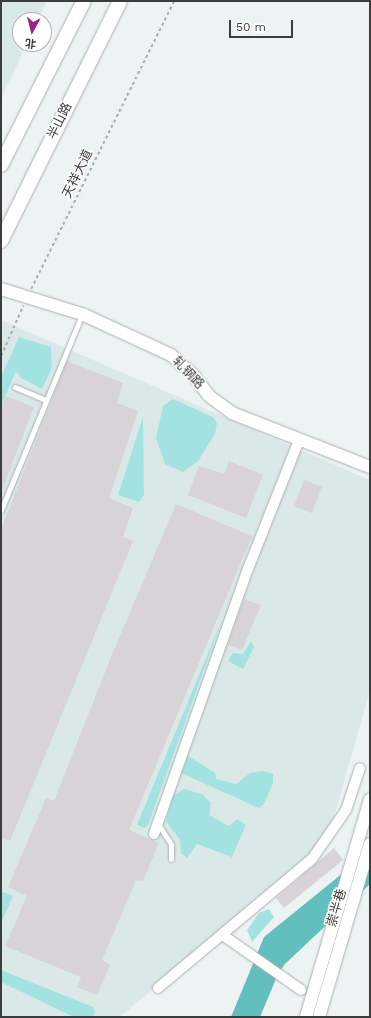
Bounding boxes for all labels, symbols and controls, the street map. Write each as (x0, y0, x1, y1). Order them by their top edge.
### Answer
north arrow (12, 12, 52, 52)
scale bar (231, 12, 295, 38)
text: 50 m (236, 20, 266, 34)
text: 北 (24, 36, 37, 51)
street label: 半山路 (44, 100, 76, 142)
street label: 天祥大道 (60, 147, 96, 201)
street label: 轧钢路 (169, 354, 207, 392)
street label: 崇半巷 (324, 887, 350, 929)

